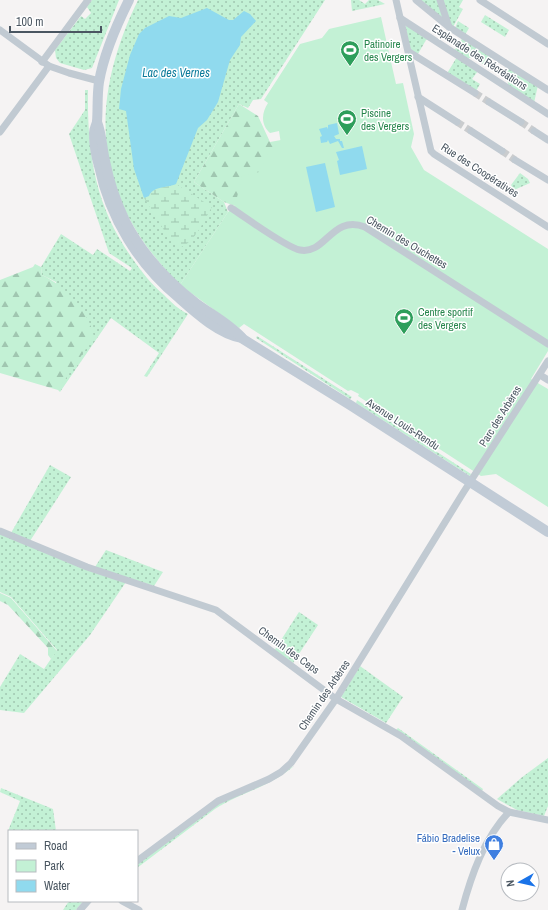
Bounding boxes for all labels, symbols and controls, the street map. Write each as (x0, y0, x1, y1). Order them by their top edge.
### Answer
scale bar (10, 8, 101, 34)
text: 100 m (16, 14, 43, 30)
street label: Esplanade des Récréations (430, 21, 531, 93)
place label: Patinoire des Vergers (364, 37, 413, 64)
sports icon: Patinoire des Vergers (339, 39, 361, 67)
water label: Lac des Vernes (142, 65, 210, 81)
place label: Piscine des Vergers (361, 106, 410, 133)
sports icon: Piscine des Vergers (336, 108, 358, 136)
street label: Rue des Coopératives (439, 140, 522, 201)
street label: Chemin des Ouchettes (364, 212, 451, 272)
place label: Centre sportif des Vergers (418, 305, 473, 332)
sports icon: Centre sportif des Vergers (393, 307, 415, 335)
street label: Parc des Arbères (476, 383, 525, 449)
street label: Avenue Louis-Rendu (363, 395, 442, 453)
street label: Chemin des Ceps (256, 623, 323, 677)
street label: Chemin des Arbères (295, 657, 353, 733)
legend (8, 830, 138, 902)
place label: Fábio Bradelise - Velux (417, 831, 480, 858)
shop icon: Fábio Bradelise - Velux (483, 833, 505, 861)
text: Road (44, 838, 68, 854)
text: Park (44, 858, 64, 874)
north arrow (500, 862, 540, 902)
text: Water (44, 878, 71, 894)
text: N (503, 879, 517, 888)

